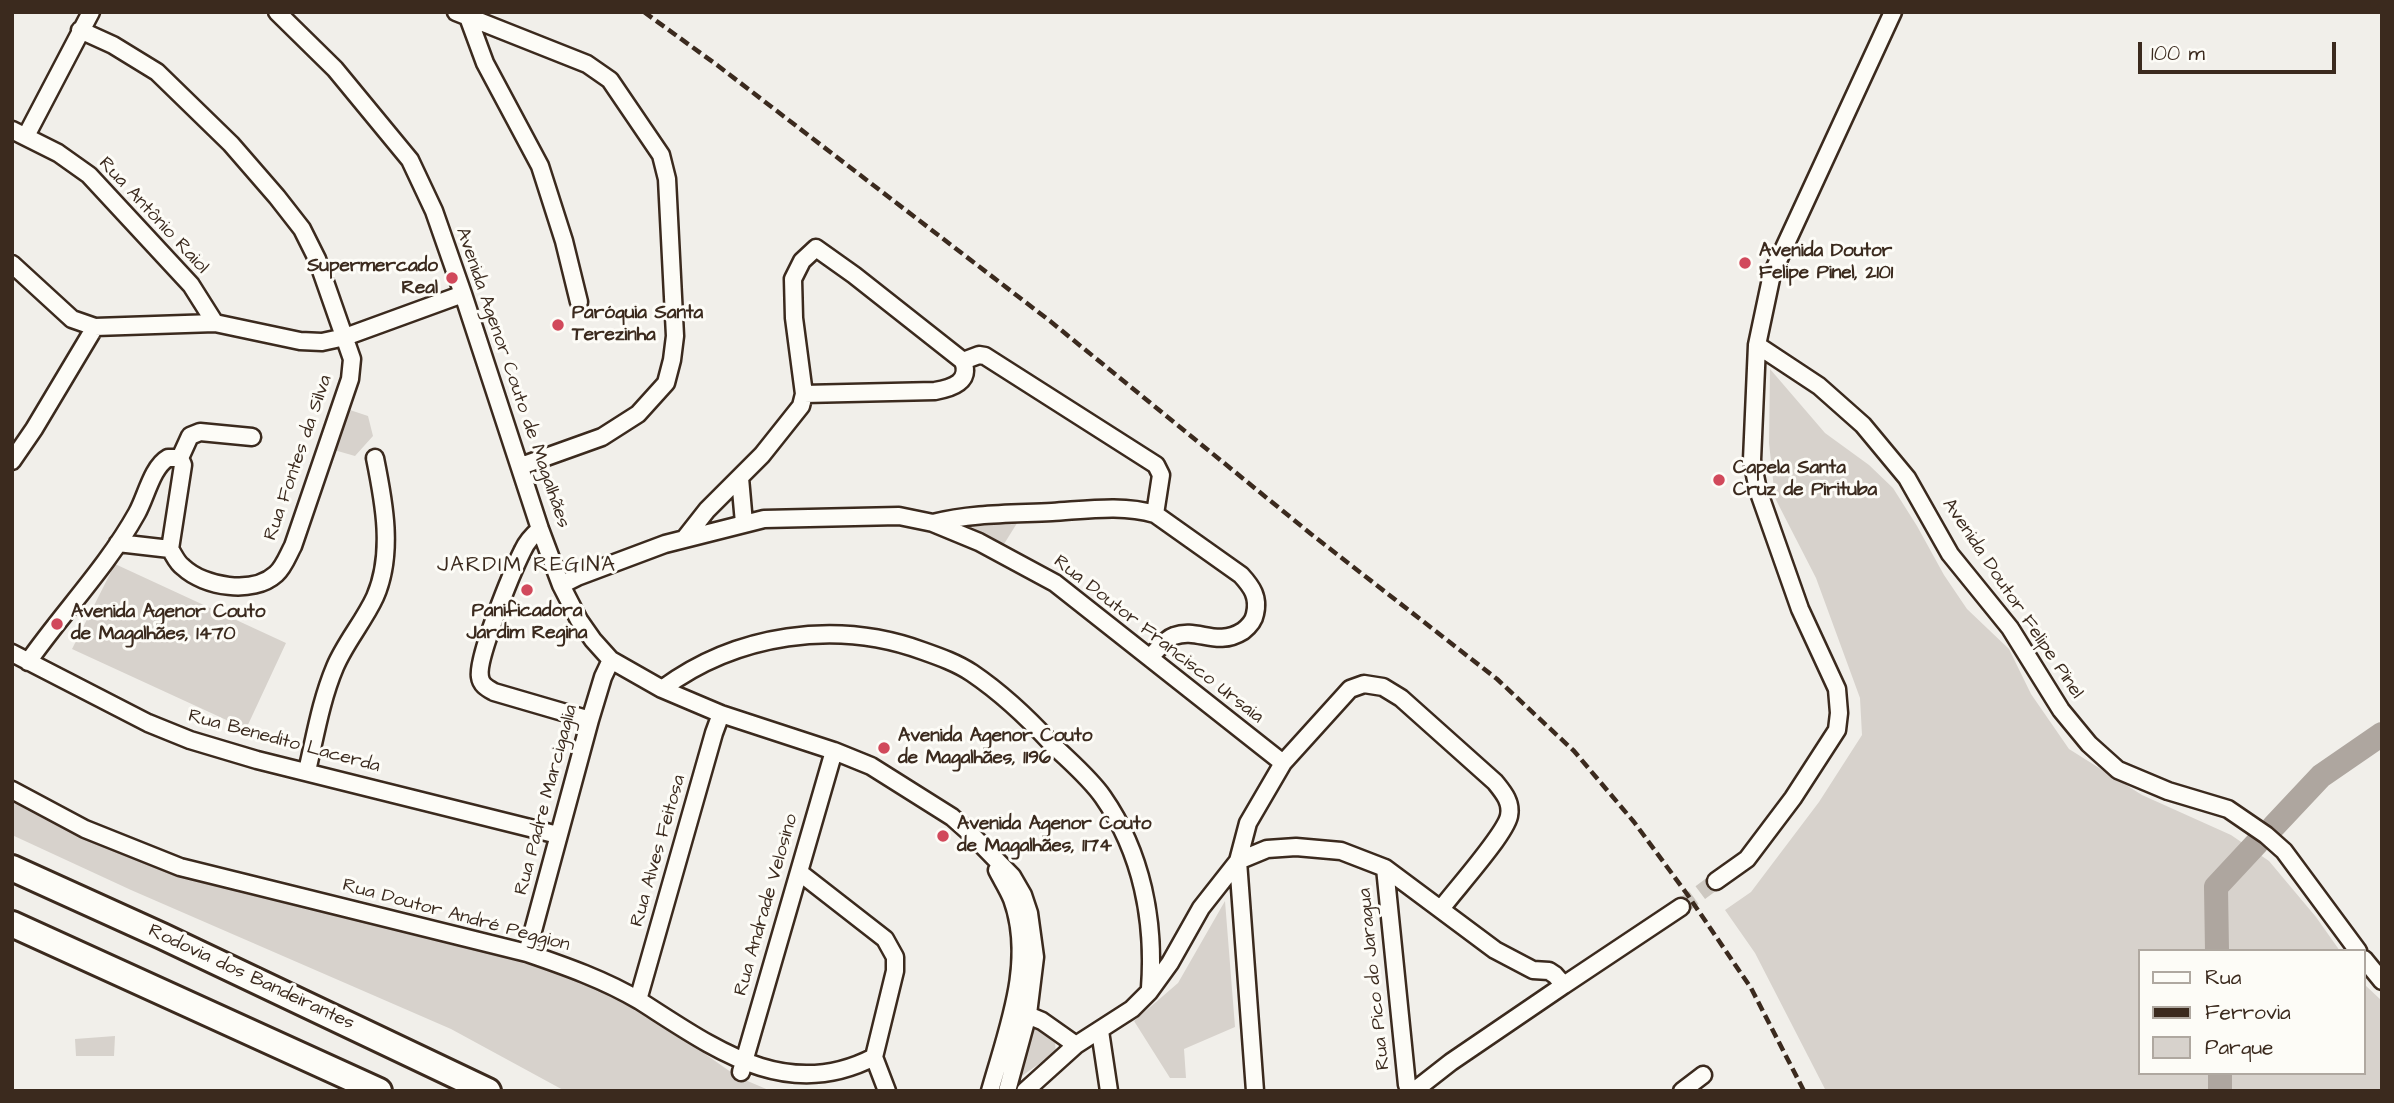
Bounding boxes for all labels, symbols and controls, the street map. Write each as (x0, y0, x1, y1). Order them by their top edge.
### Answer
scale bar (2142, 28, 2340, 72)
text: 100 m (2151, 39, 2205, 68)
street label: Rua Antônio Raiol (93, 153, 213, 279)
street label: Avenida Agenor Couto de Magalhães (450, 225, 574, 531)
place label: Avenida Doutor Felipe Pinel, 2101 (1759, 241, 1893, 285)
marker: Avenida Doutor Felipe Pinel, 2101 (1737, 255, 1753, 271)
place label: Supermercado Real (307, 256, 438, 300)
marker: Supermercado Real (444, 270, 460, 286)
place label: Paróquia Santa Terezinha (572, 303, 703, 347)
marker: Paróquia Santa Terezinha (550, 317, 566, 333)
street label: Rua Fontes da Silva (260, 372, 338, 544)
place label: Capela Santa Cruz de Pirituba (1733, 458, 1877, 502)
marker: Capela Santa Cruz de Pirituba (1711, 472, 1727, 488)
street label: Avenida Doutor Felipe Pinel (1936, 495, 2088, 703)
street label: Rua Doutor Francisco Ursaia (1049, 551, 1267, 729)
district label: JARDIM REGINA (439, 554, 615, 580)
marker: Panificadora Jardim Regina (519, 582, 535, 598)
place label: Panificadora Jardim Regina (467, 601, 587, 645)
place label: Avenida Agenor Couto de Magalhães, 1470 (71, 602, 265, 646)
marker: Avenida Agenor Couto de Magalhães, 1470 (49, 616, 65, 632)
street label: Rua Padre Marcigaglia (511, 702, 583, 898)
street label: Rua Benedito Lacerda (186, 705, 382, 779)
place label: Avenida Agenor Couto de Magalhães, 1196 (898, 726, 1092, 770)
marker: Avenida Agenor Couto de Magalhães, 1196 (876, 740, 892, 756)
street label: Rua Alves Feitosa (626, 773, 692, 929)
street label: Rua Andrade Velosino (730, 811, 804, 999)
place label: Avenida Agenor Couto de Magalhães, 1174 (957, 814, 1151, 858)
marker: Avenida Agenor Couto de Magalhães, 1174 (935, 828, 951, 844)
street label: Rua Doutor André Peggion (340, 875, 572, 957)
street label: Rua Pico do Jaragua (1354, 887, 1396, 1071)
street label: Rodovia dos Bandeirantes (144, 920, 358, 1036)
legend (2138, 949, 2366, 1075)
text: Rua (2205, 963, 2241, 992)
text: Ferrovia (2205, 998, 2291, 1027)
text: Parque (2205, 1033, 2273, 1062)

